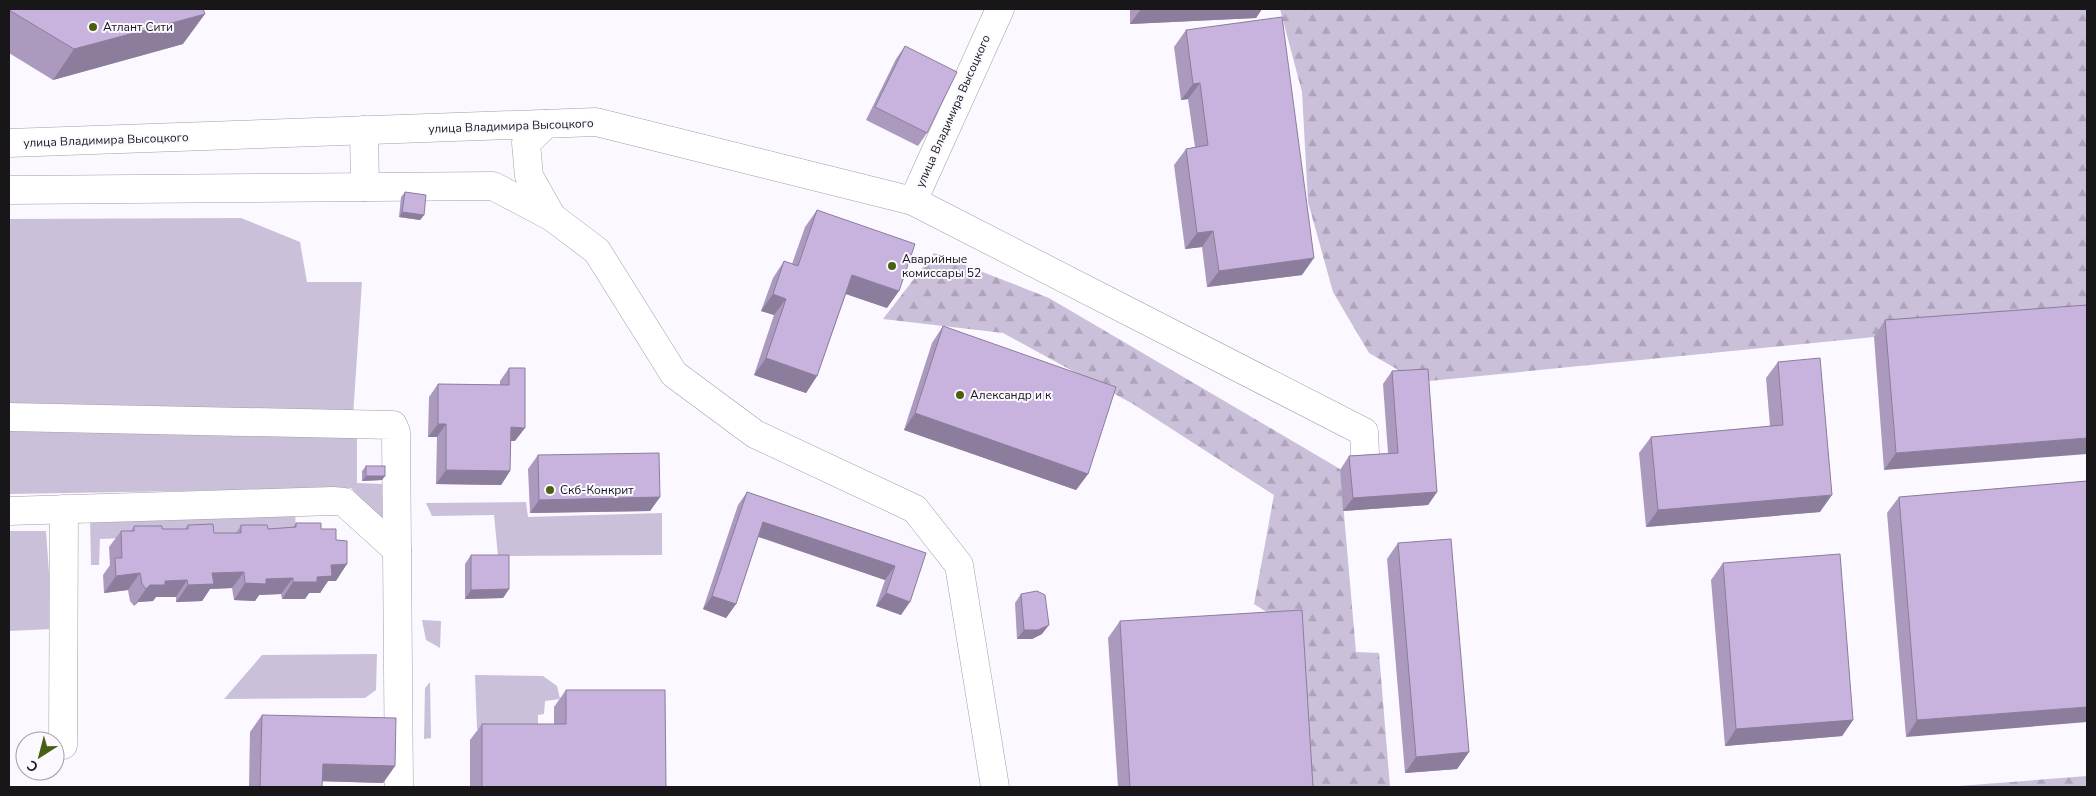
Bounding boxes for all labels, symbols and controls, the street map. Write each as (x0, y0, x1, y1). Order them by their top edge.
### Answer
place label: Атлант Сити (103, 19, 173, 35)
marker: Атлант Сити (87, 21, 99, 33)
street label: улица Владимира Высоцкого (912, 32, 994, 190)
street label: улица Владимира Высоцкого (428, 115, 594, 137)
street label: улица Владимира Высоцкого (23, 129, 189, 151)
place label: Аварийные комиссары 52 (902, 251, 981, 281)
marker: Аварийные комиссары 52 (886, 260, 898, 272)
place label: Александр и к (970, 387, 1052, 403)
marker: Александр и к (954, 389, 966, 401)
place label: Скб-Конкрит (560, 482, 634, 498)
marker: Скб-Конкрит (544, 484, 556, 496)
north arrow (15, 731, 65, 781)
text: С (23, 755, 42, 777)

